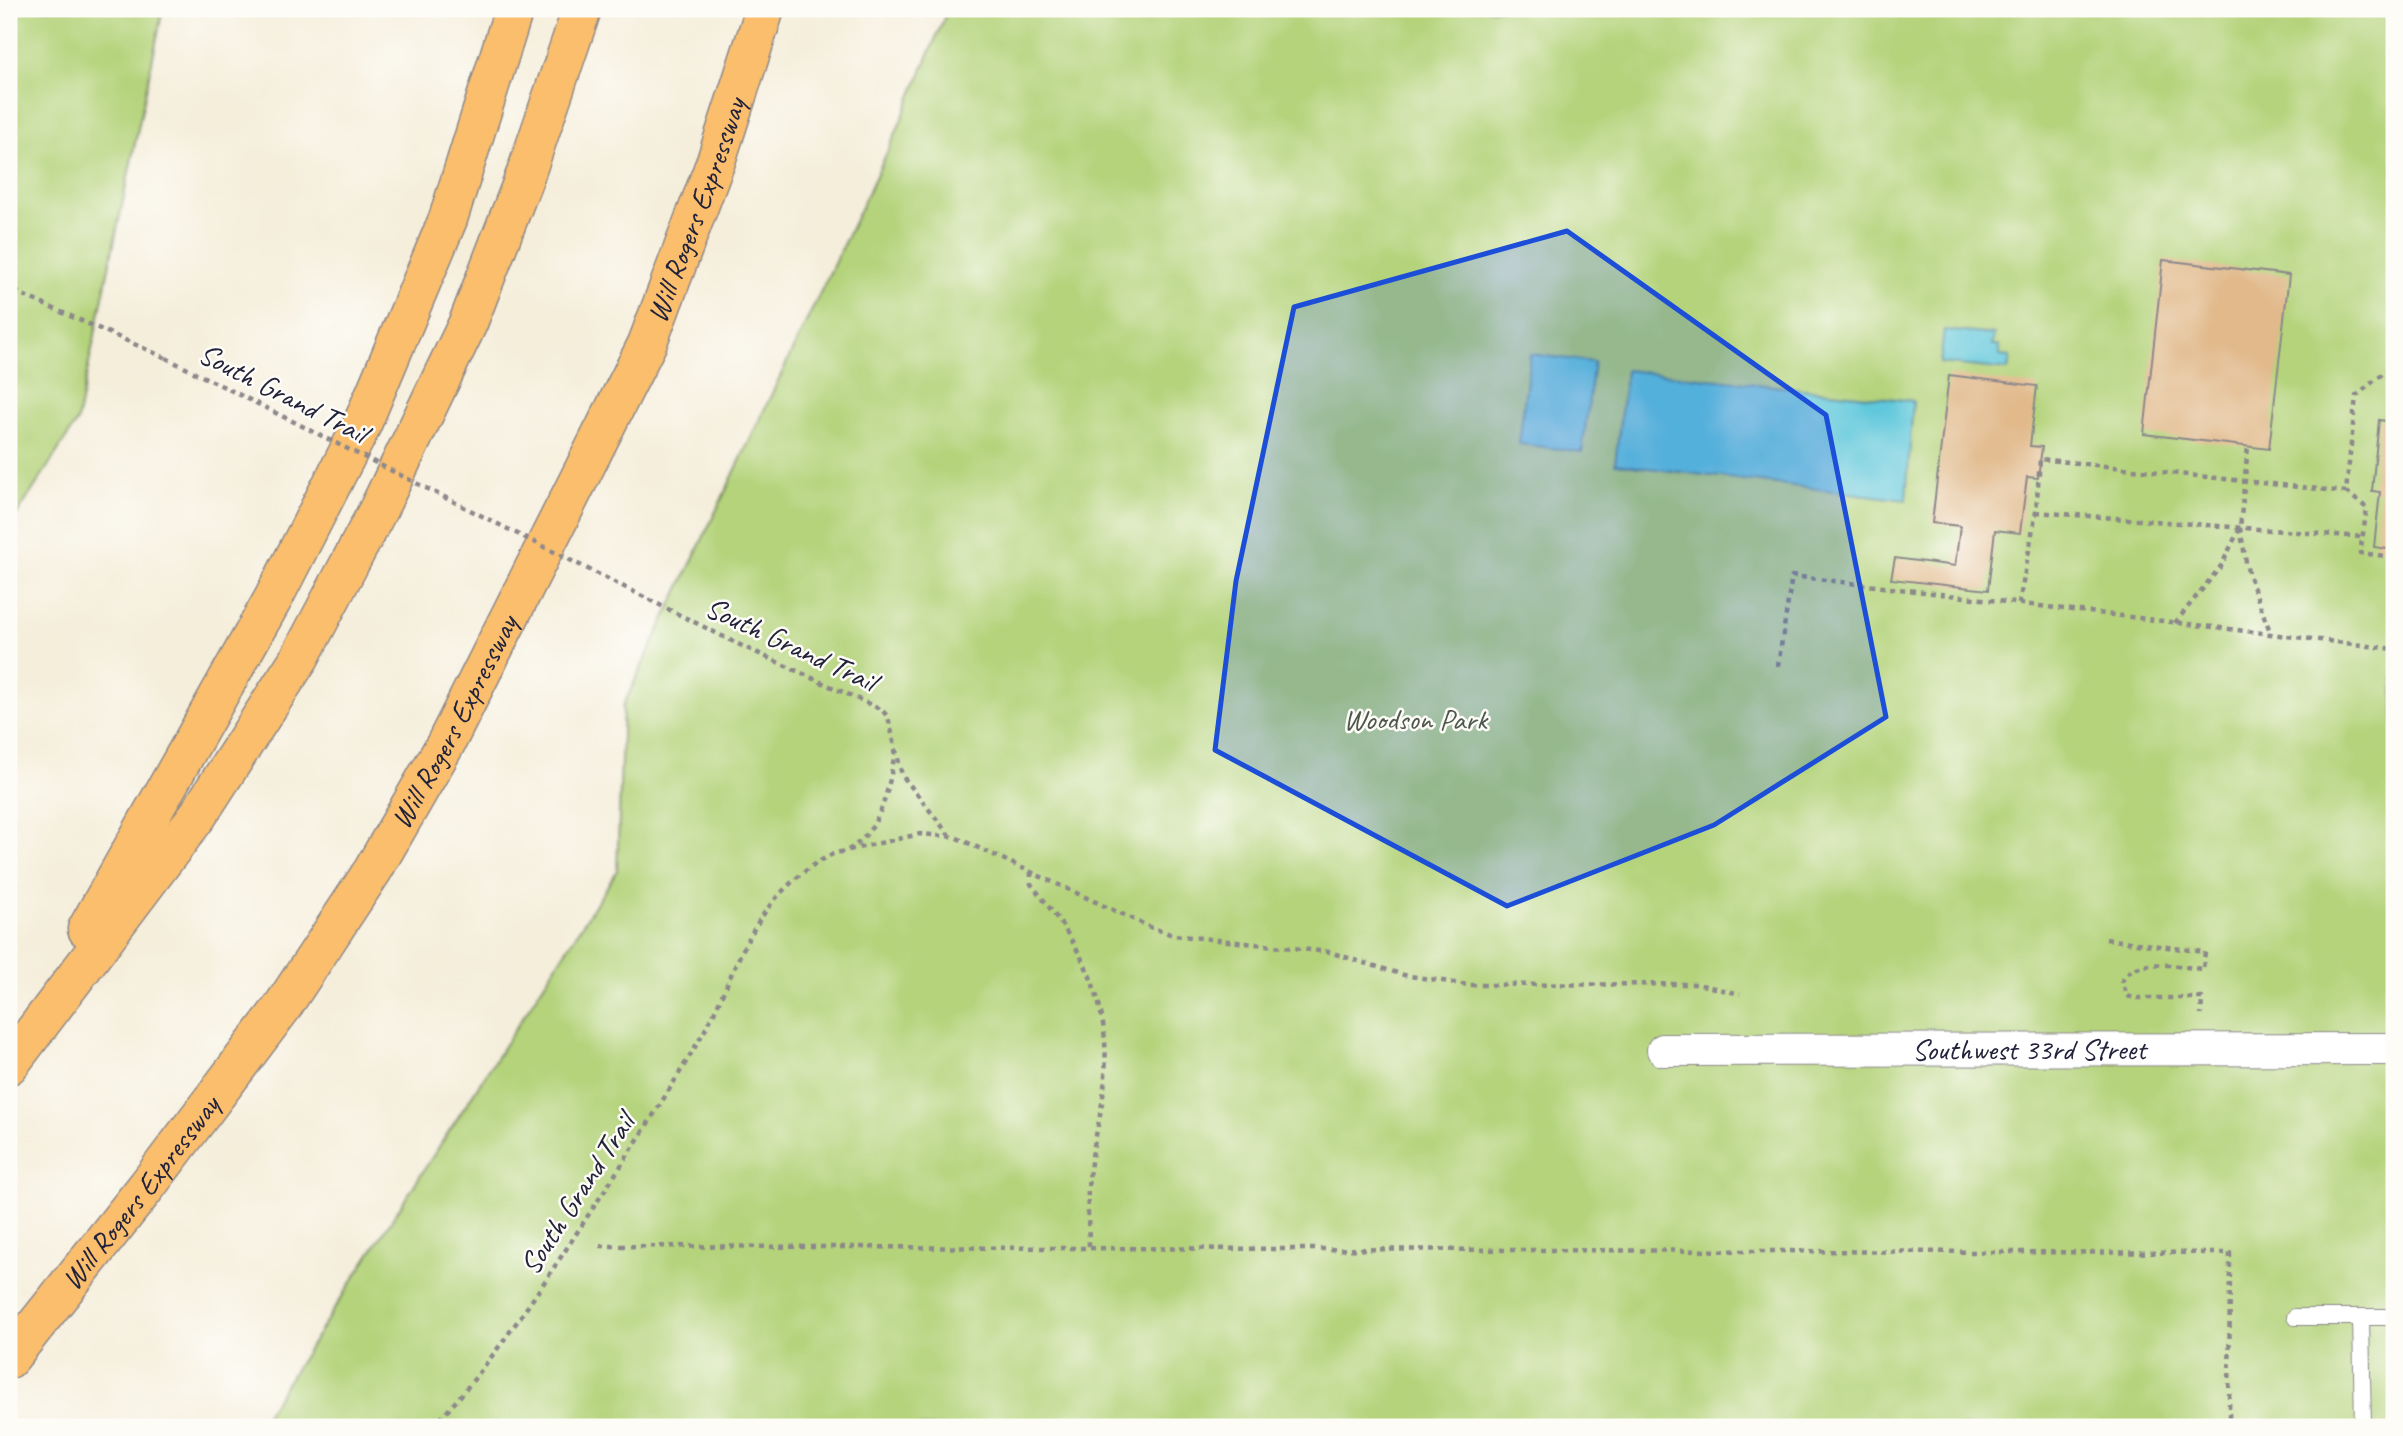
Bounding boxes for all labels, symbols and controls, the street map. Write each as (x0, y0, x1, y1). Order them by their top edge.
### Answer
street label: Will Rogers Expressway (638, 90, 755, 328)
street label: South Grand Trail (192, 334, 378, 454)
street label: South Grand Trail (699, 588, 887, 702)
street label: Will Rogers Expressway (382, 606, 527, 835)
park label: Woodson Park (1343, 700, 1489, 738)
street label: Southwest 33rd Street (1912, 1030, 2149, 1069)
street label: Will Rogers Expressway (53, 1086, 229, 1297)
street label: South Grand Trail (511, 1102, 646, 1282)

